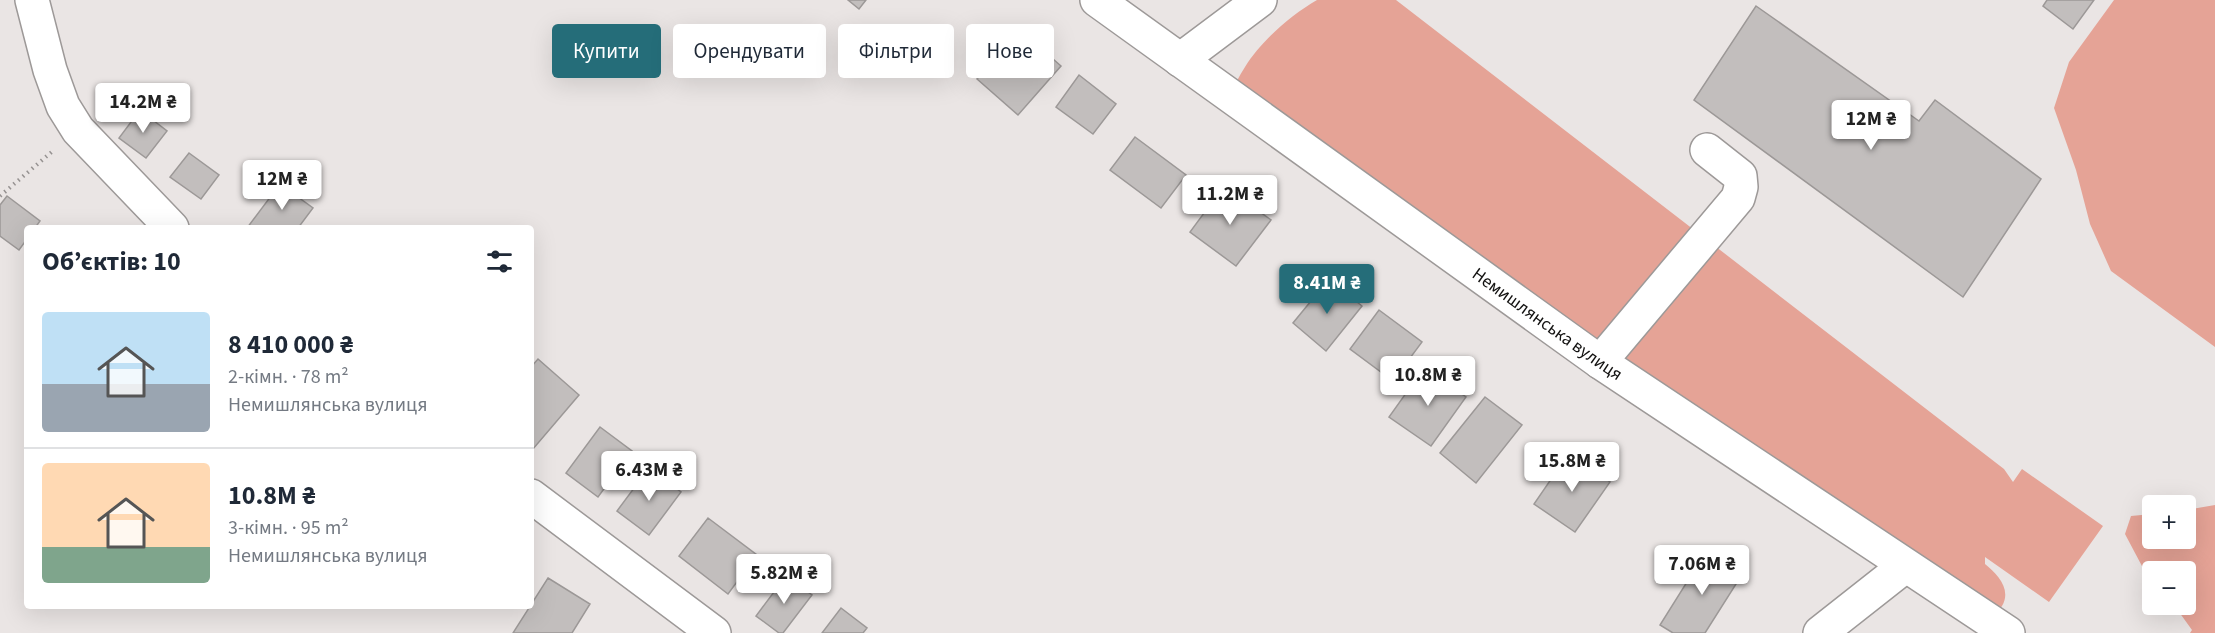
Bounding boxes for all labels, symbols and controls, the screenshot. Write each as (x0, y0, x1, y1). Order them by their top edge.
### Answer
chip: Купити (552, 24, 661, 78)
chip: Орендувати (673, 24, 826, 78)
chip: Фільтри (838, 24, 954, 78)
chip: Нове (966, 24, 1054, 78)
pin: 14.2M ₴ (88, 83, 198, 134)
text: 14.2M ₴ (109, 88, 177, 116)
pin: 12M ₴ (1829, 100, 1913, 151)
text: 12M ₴ (1846, 105, 1896, 133)
pin: 12M ₴ (240, 160, 324, 211)
text: 12M ₴ (257, 165, 307, 193)
pin: 11.2M ₴ (1175, 175, 1285, 226)
text: 11.2M ₴ (1196, 180, 1264, 208)
text: Об’єктів: 10 (42, 243, 181, 280)
icon: filters (483, 245, 516, 278)
street label: Немишлянська вулиця (1467, 262, 1628, 386)
pin: 8.41M ₴ (1272, 264, 1382, 315)
text: 8.41M ₴ (1293, 269, 1361, 297)
text: 8 410 000 ₴ (228, 326, 353, 363)
icon: home (90, 336, 162, 408)
pin: 10.8M ₴ (1373, 356, 1483, 407)
text: 10.8M ₴ (1394, 361, 1462, 389)
text: 2-кімн. · 78 m² (228, 363, 349, 391)
text: Немишлянська вулиця (228, 391, 427, 419)
pin: 15.8M ₴ (1517, 442, 1627, 493)
text: 15.8M ₴ (1538, 447, 1606, 475)
pin: 6.43M ₴ (594, 451, 704, 502)
text: 6.43M ₴ (615, 456, 683, 484)
text: 10.8M ₴ (228, 477, 316, 514)
icon: home (90, 487, 162, 559)
map controls (2142, 495, 2196, 615)
button: + (2142, 495, 2196, 549)
text: 3-кімн. · 95 m² (228, 514, 349, 542)
text: Немишлянська вулиця (228, 542, 427, 570)
pin: 7.06M ₴ (1647, 545, 1757, 596)
text: 7.06M ₴ (1668, 550, 1736, 578)
pin: 5.82M ₴ (729, 554, 839, 605)
text: 5.82M ₴ (750, 559, 818, 587)
button: − (2142, 561, 2196, 615)

